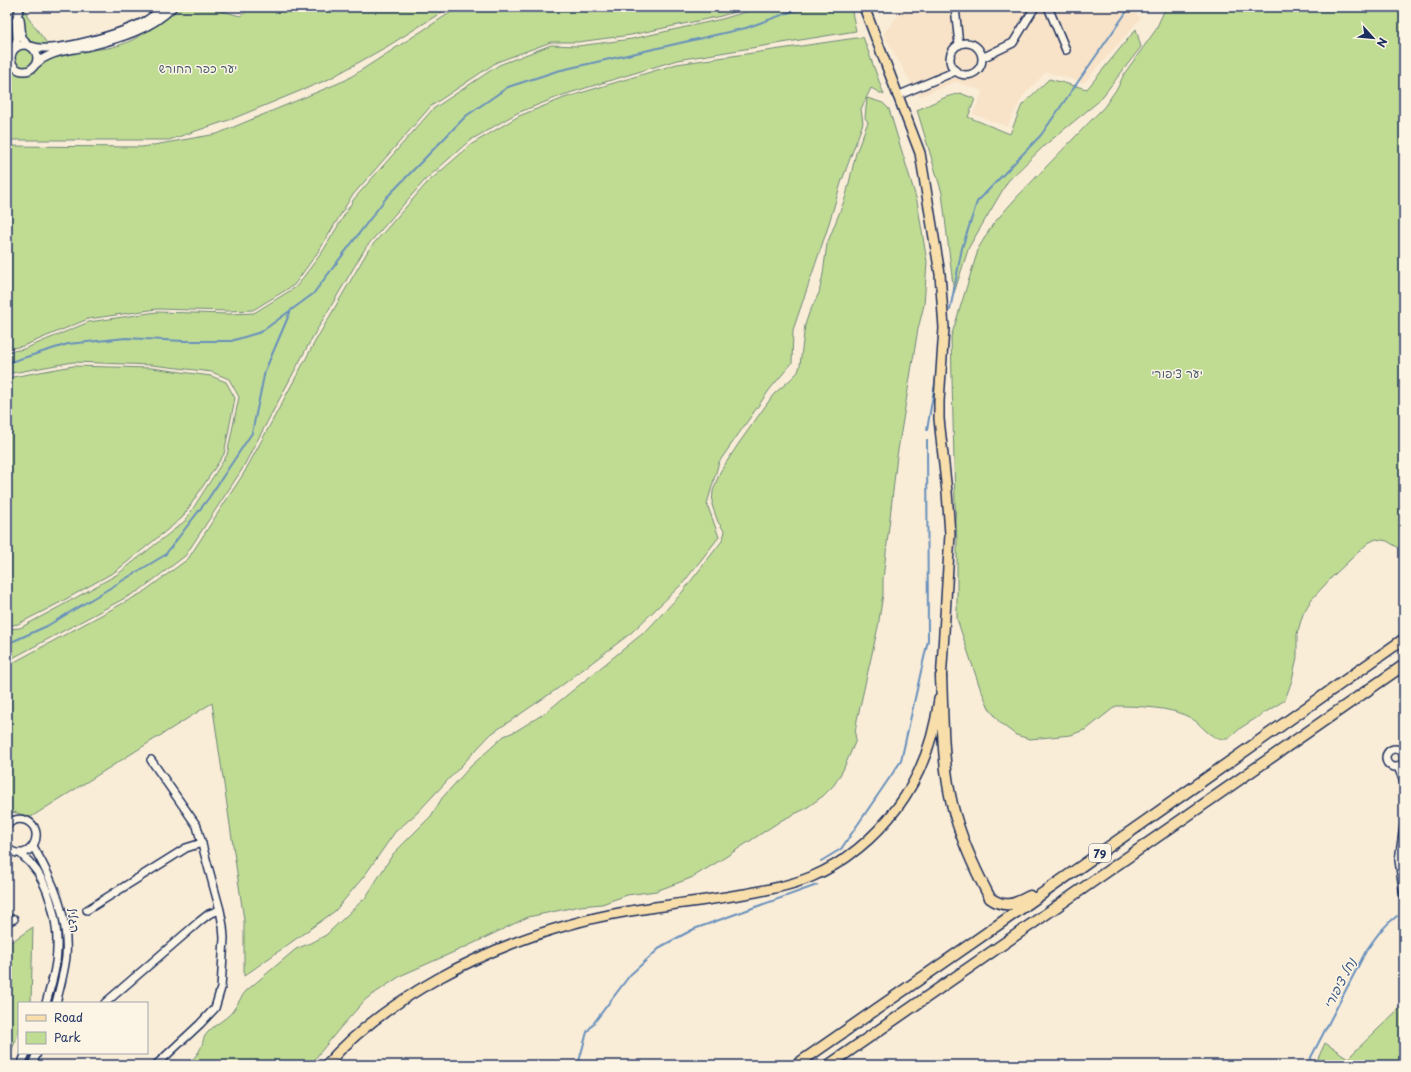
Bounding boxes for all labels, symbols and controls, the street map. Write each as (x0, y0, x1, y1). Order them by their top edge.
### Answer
north arrow (1353, 18, 1393, 58)
text: N (1373, 35, 1392, 51)
park label: יער כפר החורש (159, 59, 237, 77)
park label: יער ציפורי (1151, 364, 1203, 382)
road number: 79 (1089, 844, 1111, 862)
street label: הגליל (63, 906, 85, 934)
water label: נחל ציפורי (1318, 953, 1360, 1012)
legend (18, 1002, 148, 1054)
text: Road (54, 1008, 83, 1026)
text: Park (54, 1028, 81, 1046)

